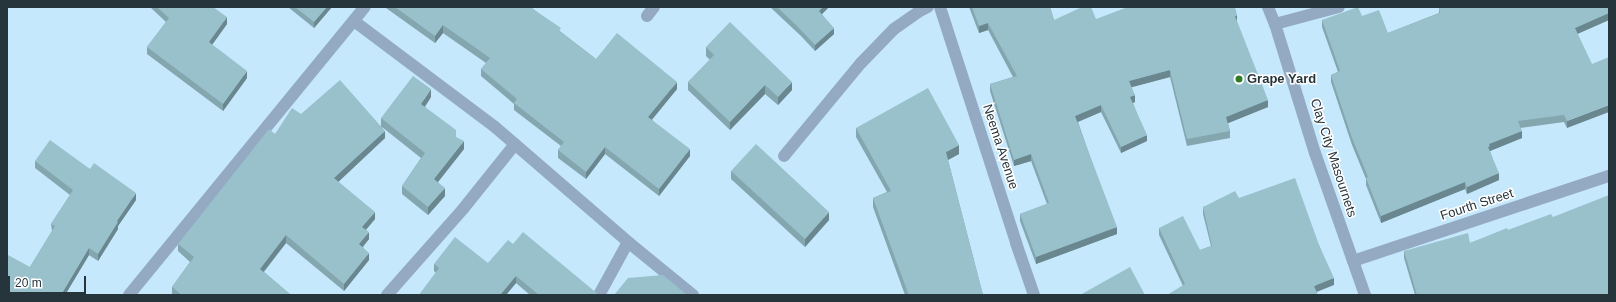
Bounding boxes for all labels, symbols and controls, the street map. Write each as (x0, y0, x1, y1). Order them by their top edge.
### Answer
place label: Grape Yard (1247, 71, 1316, 87)
marker: Grape Yard (1234, 74, 1244, 84)
street label: Clay City Masournets (1306, 97, 1360, 219)
street label: Neema Avenue (979, 102, 1021, 192)
street label: Fourth Street (1439, 186, 1515, 224)
scale bar (10, 268, 88, 294)
text: 20 m (15, 276, 42, 290)

